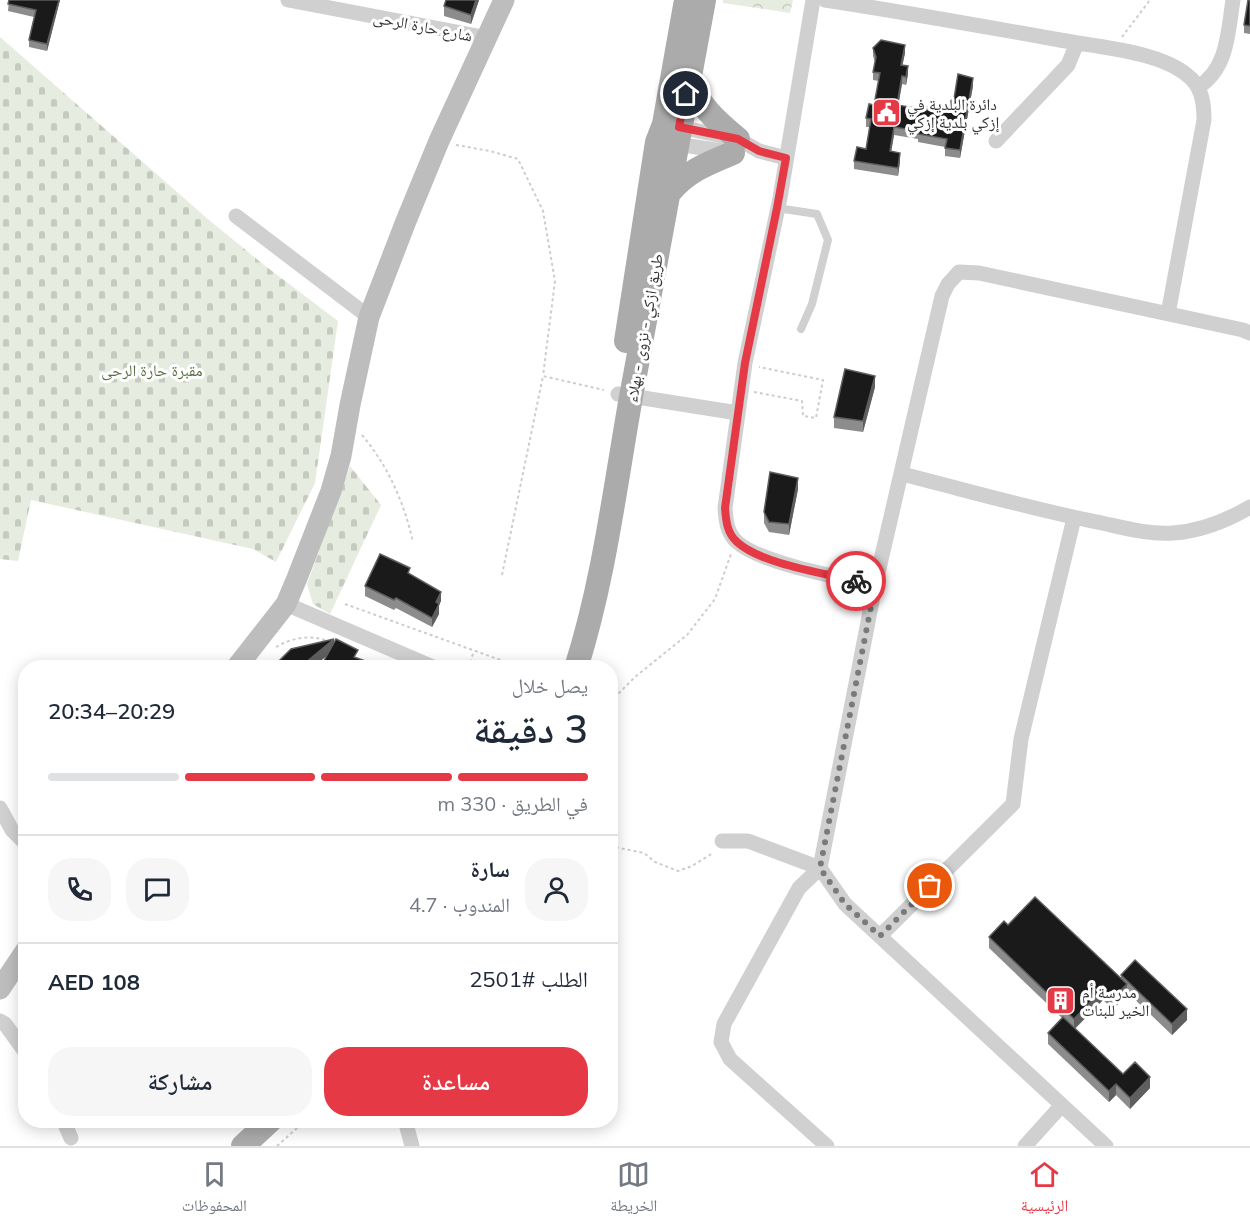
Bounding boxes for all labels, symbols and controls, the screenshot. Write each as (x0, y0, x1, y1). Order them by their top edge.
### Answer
street label: شارع حارة الرحى (372, 7, 474, 46)
pin (660, 68, 711, 119)
icon: home (669, 77, 702, 110)
place label: دائرة البلدية في إزكي بلدية إزكي (907, 94, 999, 135)
public building icon: دائرة البلدية في إزكي بلدية إزكي (870, 97, 902, 129)
street label: طريق ازكي - نزوى - بهلاء (621, 252, 670, 404)
park label: مقبرة حارة الرحى (101, 360, 203, 381)
courier (826, 551, 886, 611)
icon: bike (840, 565, 873, 598)
text: يصل خلال (512, 673, 588, 698)
text: 20:29–20:34 (48, 697, 175, 725)
text: 3 دقيقة (473, 704, 588, 753)
text: في الطريق · 330 m (437, 791, 588, 816)
text: سارة (471, 855, 510, 883)
button: phone (48, 858, 111, 921)
button: chat (126, 858, 189, 921)
button: person (525, 858, 588, 921)
pin (904, 860, 955, 911)
icon: bag (913, 869, 946, 902)
text: المندوب · 4.7 (409, 892, 510, 917)
text: الطلب #2501 (469, 965, 588, 993)
text: AED 108 (48, 968, 140, 996)
place label: مدرسة أم الخير للبنات (1082, 982, 1149, 1020)
building icon: مدرسة أم الخير للبنات (1045, 985, 1077, 1017)
button: مشاركة (48, 1047, 312, 1116)
button: مساعدة (324, 1047, 588, 1116)
tab: المحفوظات (182, 1158, 247, 1221)
tab: الخريطة (610, 1158, 657, 1221)
tab: الرئيسية (1021, 1158, 1068, 1221)

